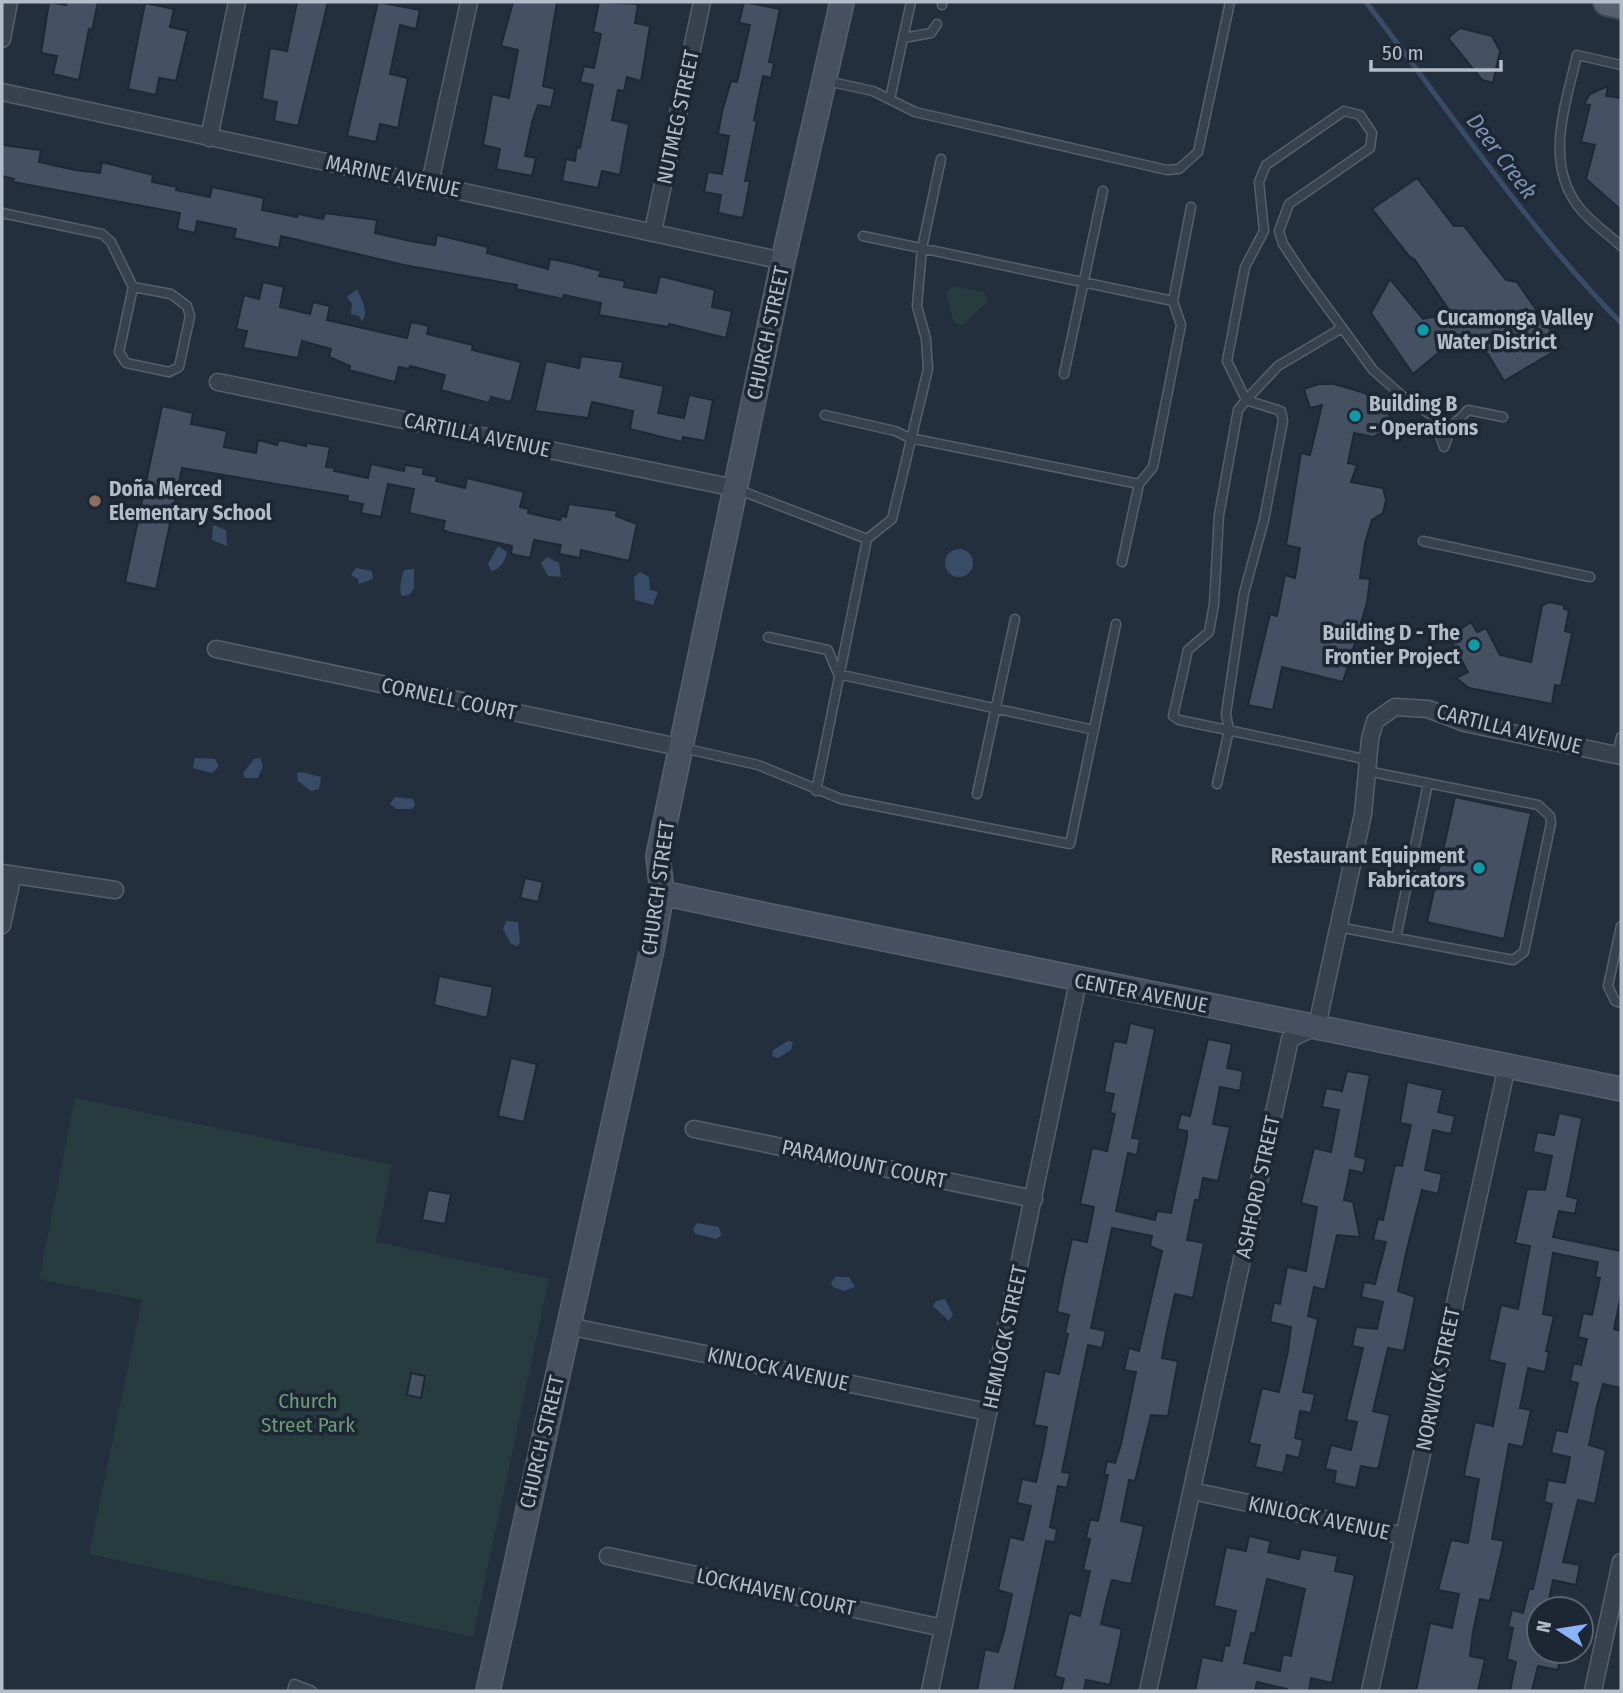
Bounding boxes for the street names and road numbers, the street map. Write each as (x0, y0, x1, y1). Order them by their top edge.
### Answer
street label: NUTMEG STREET (651, 47, 705, 186)
street label: MARINE AVENUE (323, 149, 463, 203)
street label: CHURCH STREET (741, 264, 795, 402)
street label: CARTILLA AVENUE (402, 407, 553, 463)
street label: CORNELL COURT (379, 672, 519, 726)
street label: CARTILLA AVENUE (1434, 698, 1584, 760)
street label: CHURCH STREET (636, 819, 680, 957)
street label: CENTER AVENUE (1072, 967, 1210, 1019)
street label: ASHFORD STREET (1230, 1113, 1286, 1261)
street label: PARAMOUNT COURT (779, 1134, 949, 1194)
street label: HEMLOCK STREET (977, 1262, 1033, 1411)
street label: NORWICK STREET (1410, 1305, 1466, 1453)
street label: KINLOCK AVENUE (705, 1341, 851, 1397)
street label: CHURCH STREET (514, 1373, 570, 1511)
street label: KINLOCK AVENUE (1246, 1490, 1392, 1546)
street label: LOCKHAVEN COURT (694, 1562, 858, 1622)

